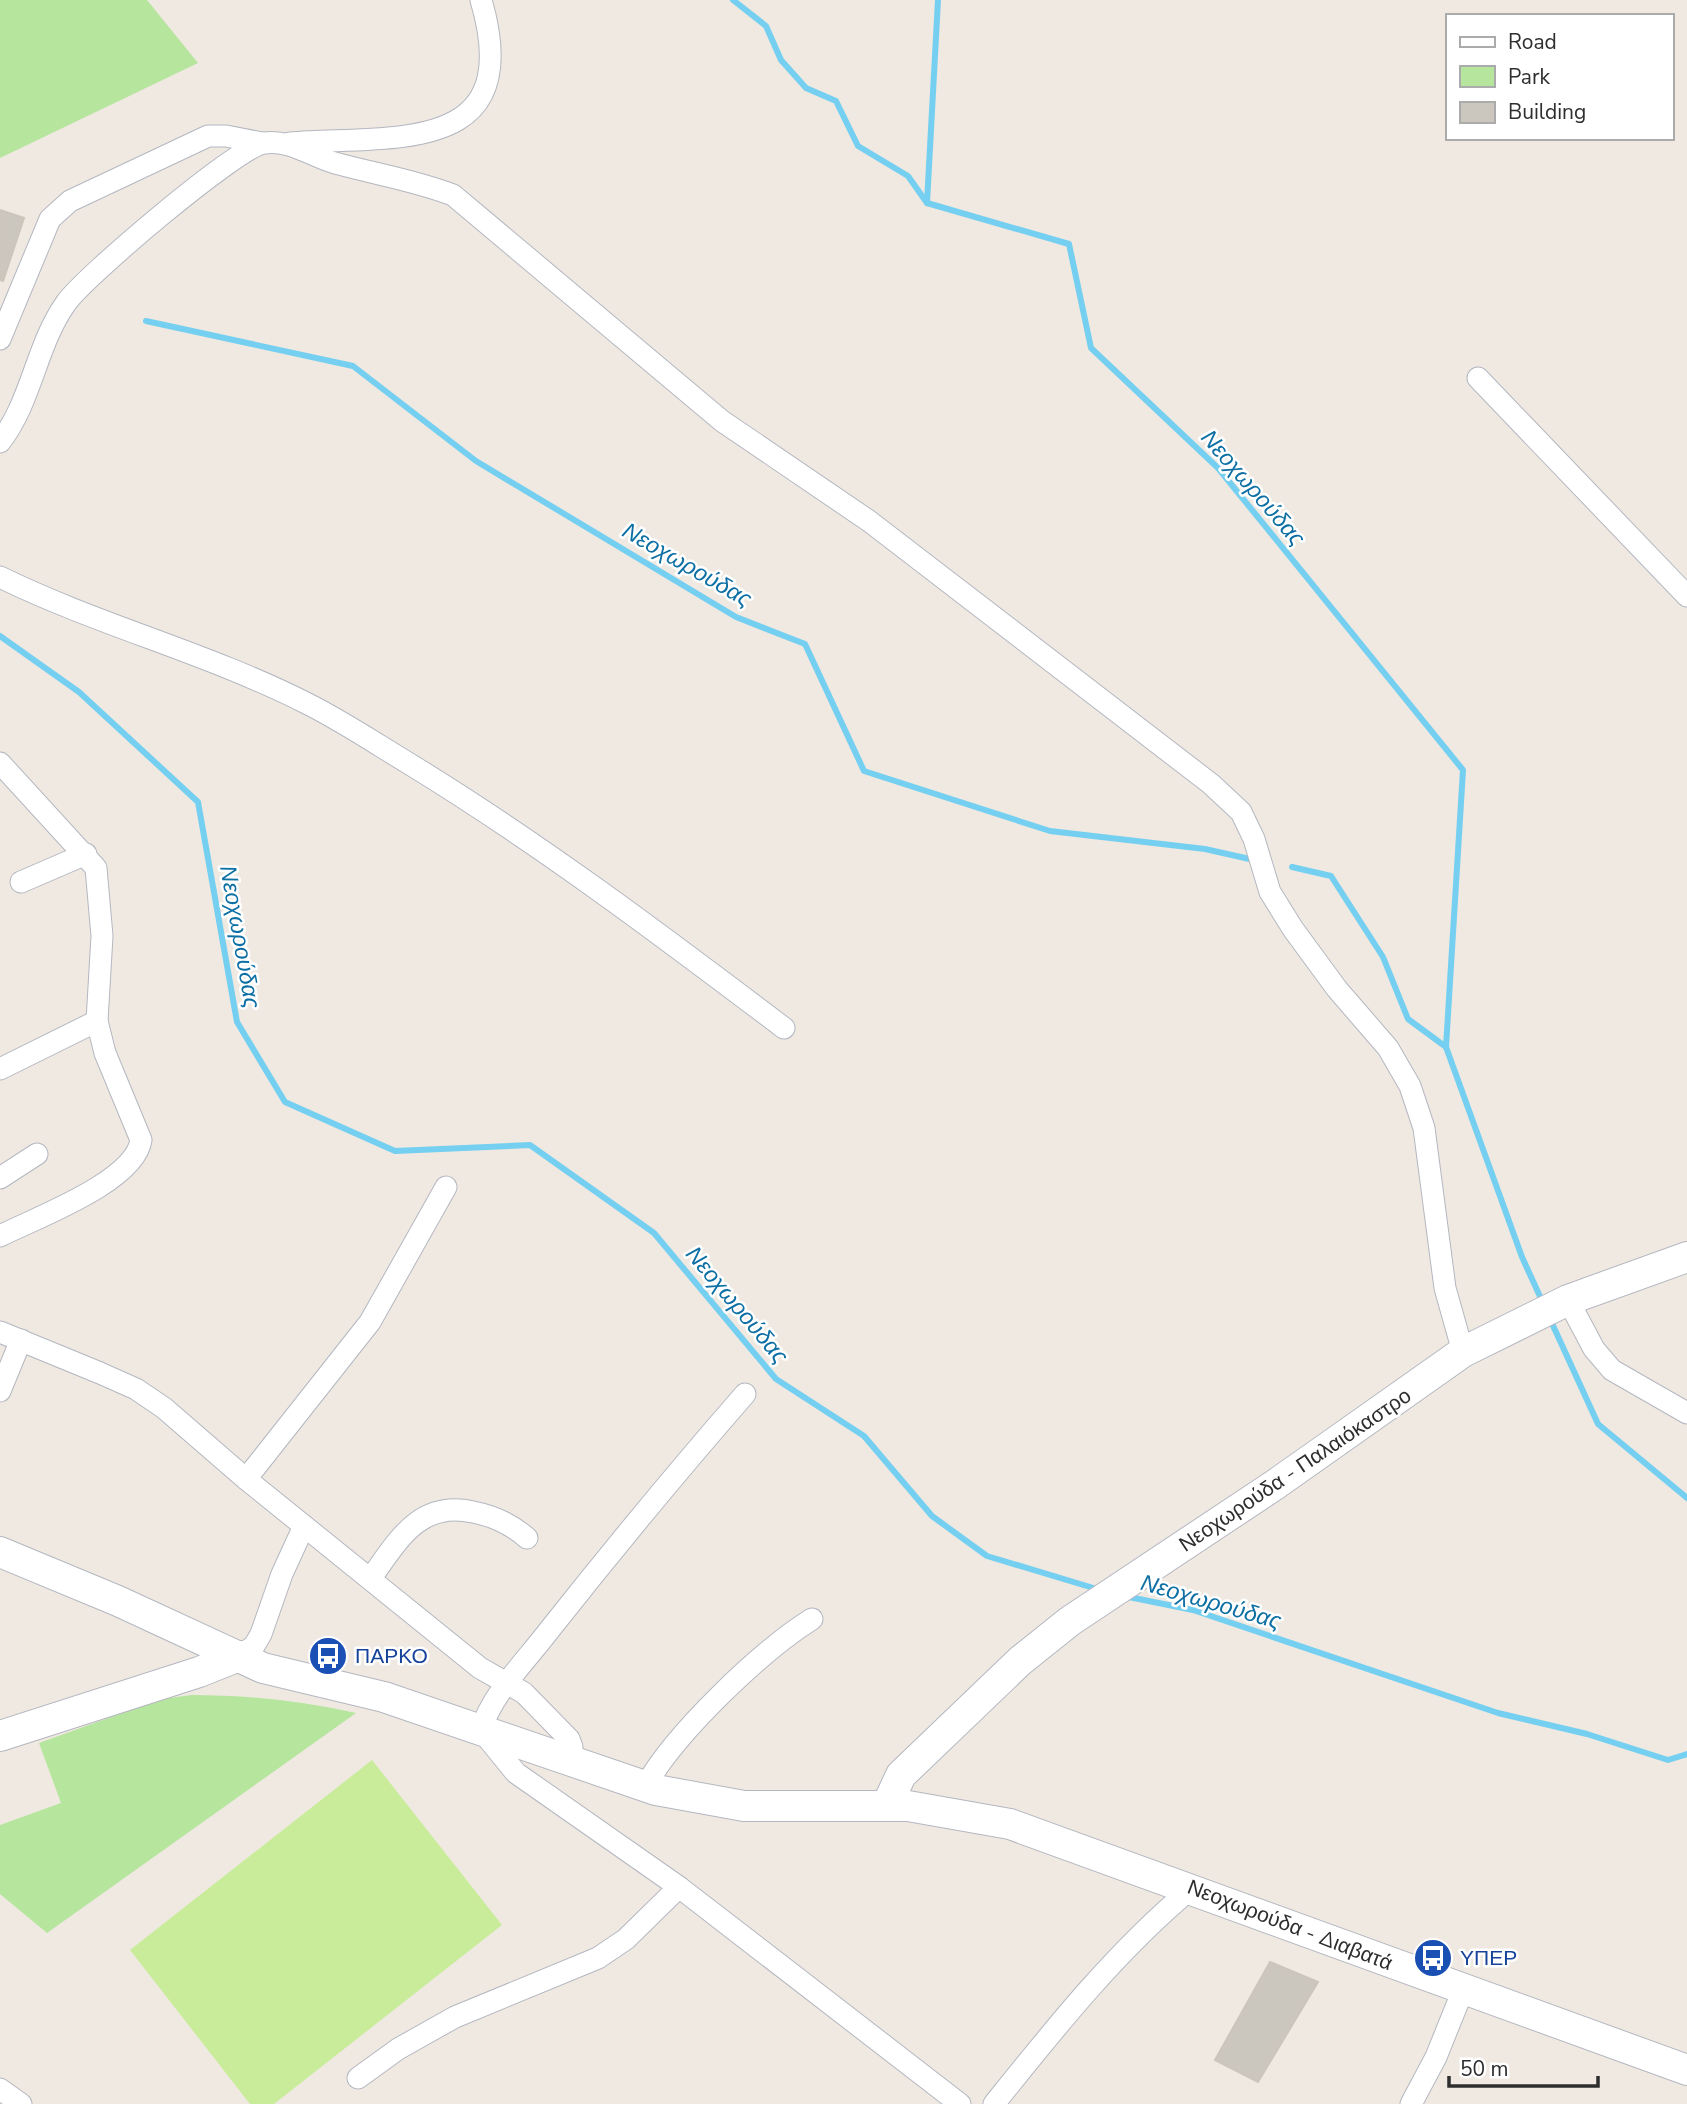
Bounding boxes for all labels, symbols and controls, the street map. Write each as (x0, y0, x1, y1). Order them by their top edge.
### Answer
legend (1446, 14, 1673, 140)
text: Road (1508, 28, 1557, 56)
text: Park (1508, 63, 1550, 91)
text: Building (1508, 98, 1586, 126)
water label: Νεοχωρούδας (1194, 423, 1313, 553)
water label: Νεοχωρούδας (617, 515, 758, 615)
water label: Νεοχωρούδας (212, 863, 268, 1012)
water label: Νεοχωρούδας (679, 1240, 796, 1371)
street label: Νεοχωρούδα - Παλαιόκαστρο (1173, 1382, 1417, 1558)
water label: Νεοχωρούδας (1137, 1567, 1286, 1637)
bus stop icon: ΠΑΡΚΟ (307, 1635, 349, 1677)
place label: ΠΑΡΚΟ (355, 1642, 428, 1670)
street label: Νεοχωρούδα - Διαβατά (1183, 1873, 1397, 1977)
bus stop icon: ΥΠΕΡ (1412, 1937, 1454, 1979)
place label: ΥΠΕΡ (1460, 1944, 1517, 1972)
scale bar (1449, 2044, 1598, 2088)
text: 50 m (1460, 2055, 1509, 2083)

